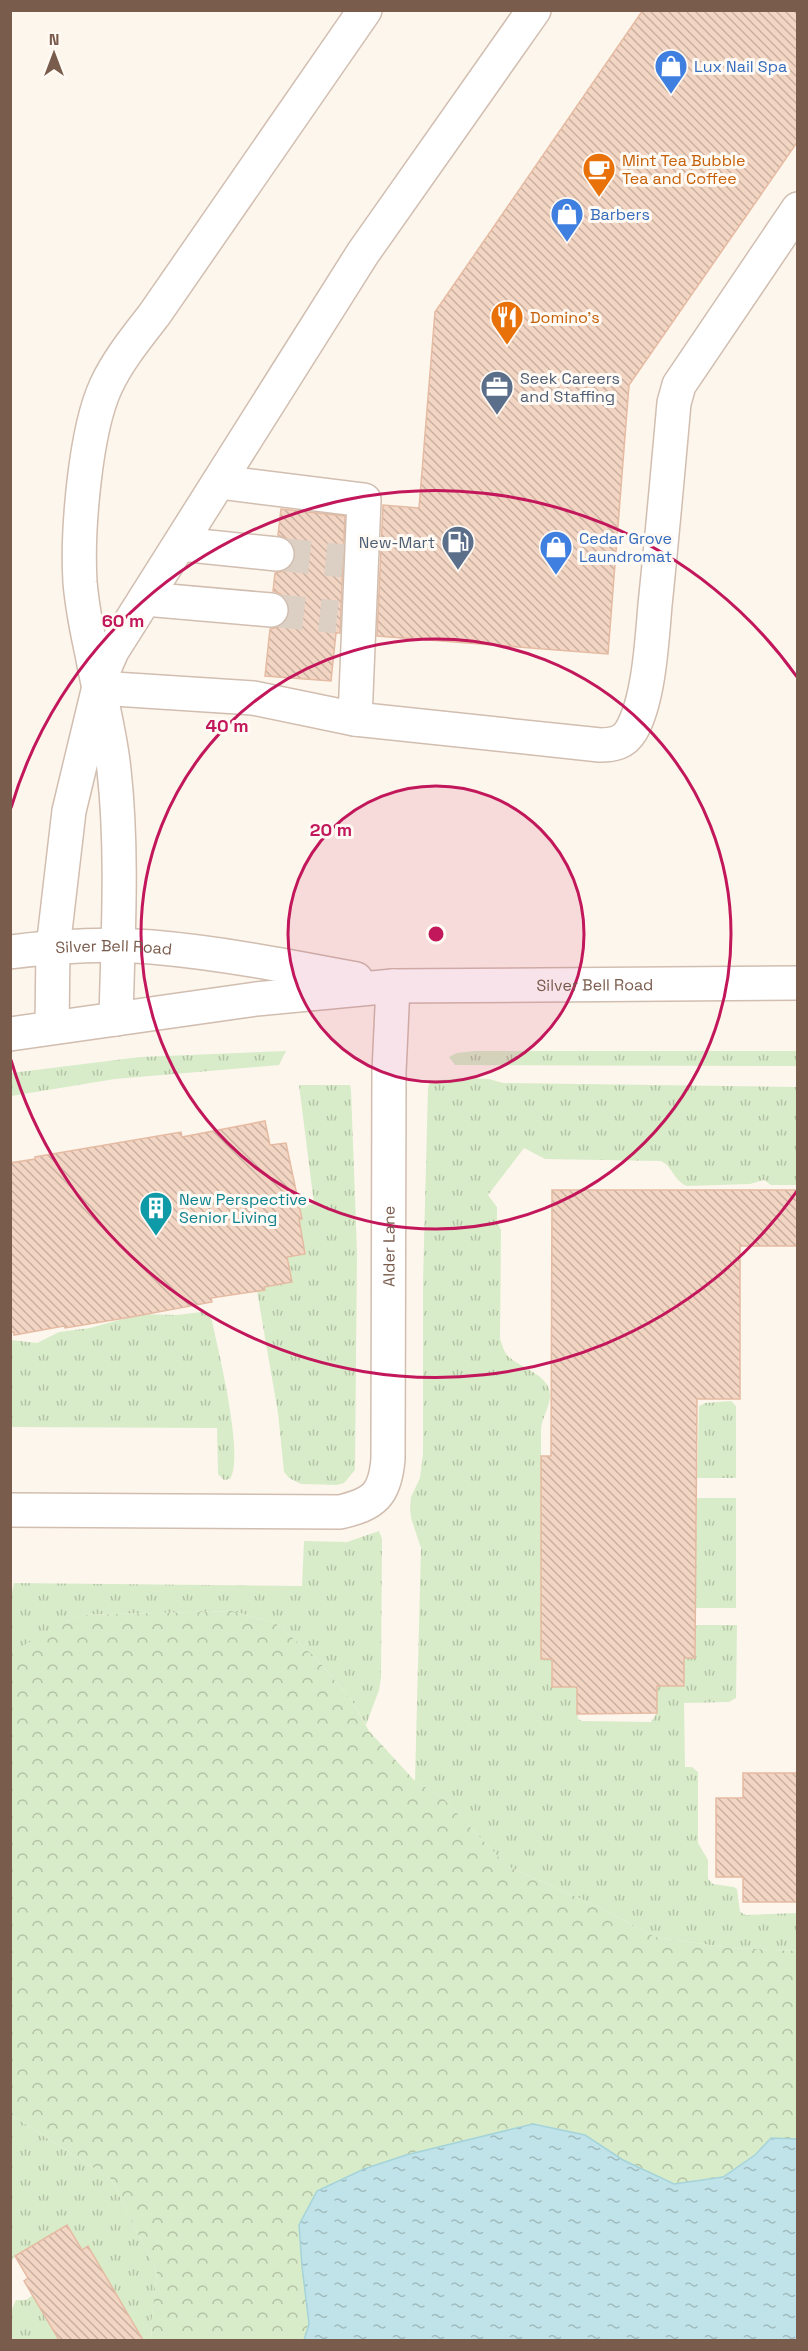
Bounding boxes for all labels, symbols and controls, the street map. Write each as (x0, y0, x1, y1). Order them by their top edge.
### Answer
north arrow (24, 24, 84, 84)
text: N (49, 29, 59, 50)
shop icon: Lux Nail Spa (653, 48, 689, 95)
place label: Lux Nail Spa (694, 56, 787, 77)
place label: Mint Tea Bubble Tea and Coffee (622, 150, 745, 189)
cafe icon: Mint Tea Bubble Tea and Coffee (581, 151, 617, 198)
shop icon: Barbers (549, 196, 585, 243)
place label: Barbers (590, 204, 650, 225)
restaurant icon: Domino's (489, 299, 525, 346)
place label: Domino's (530, 307, 600, 328)
place label: Seek Careers and Staffing (520, 368, 620, 407)
office icon: Seek Careers and Staffing (479, 369, 515, 416)
fuel station icon: New-Mart (440, 524, 476, 571)
place label: Cedar Grove Laundromat (579, 528, 672, 567)
shop icon: Cedar Grove Laundromat (538, 529, 574, 576)
place label: New-Mart (359, 532, 435, 553)
text: 60 m (102, 609, 144, 632)
text: 40 m (205, 714, 249, 737)
text: 20 m (310, 818, 352, 841)
centre of rings (426, 924, 446, 944)
street label: Silver Bell Road (55, 935, 173, 960)
street label: Silver Bell Road (536, 974, 653, 996)
place label: New Perspective Senior Living (179, 1189, 307, 1228)
building icon: New Perspective Senior Living (138, 1190, 174, 1237)
street label: Alder Lane (378, 1206, 400, 1287)

